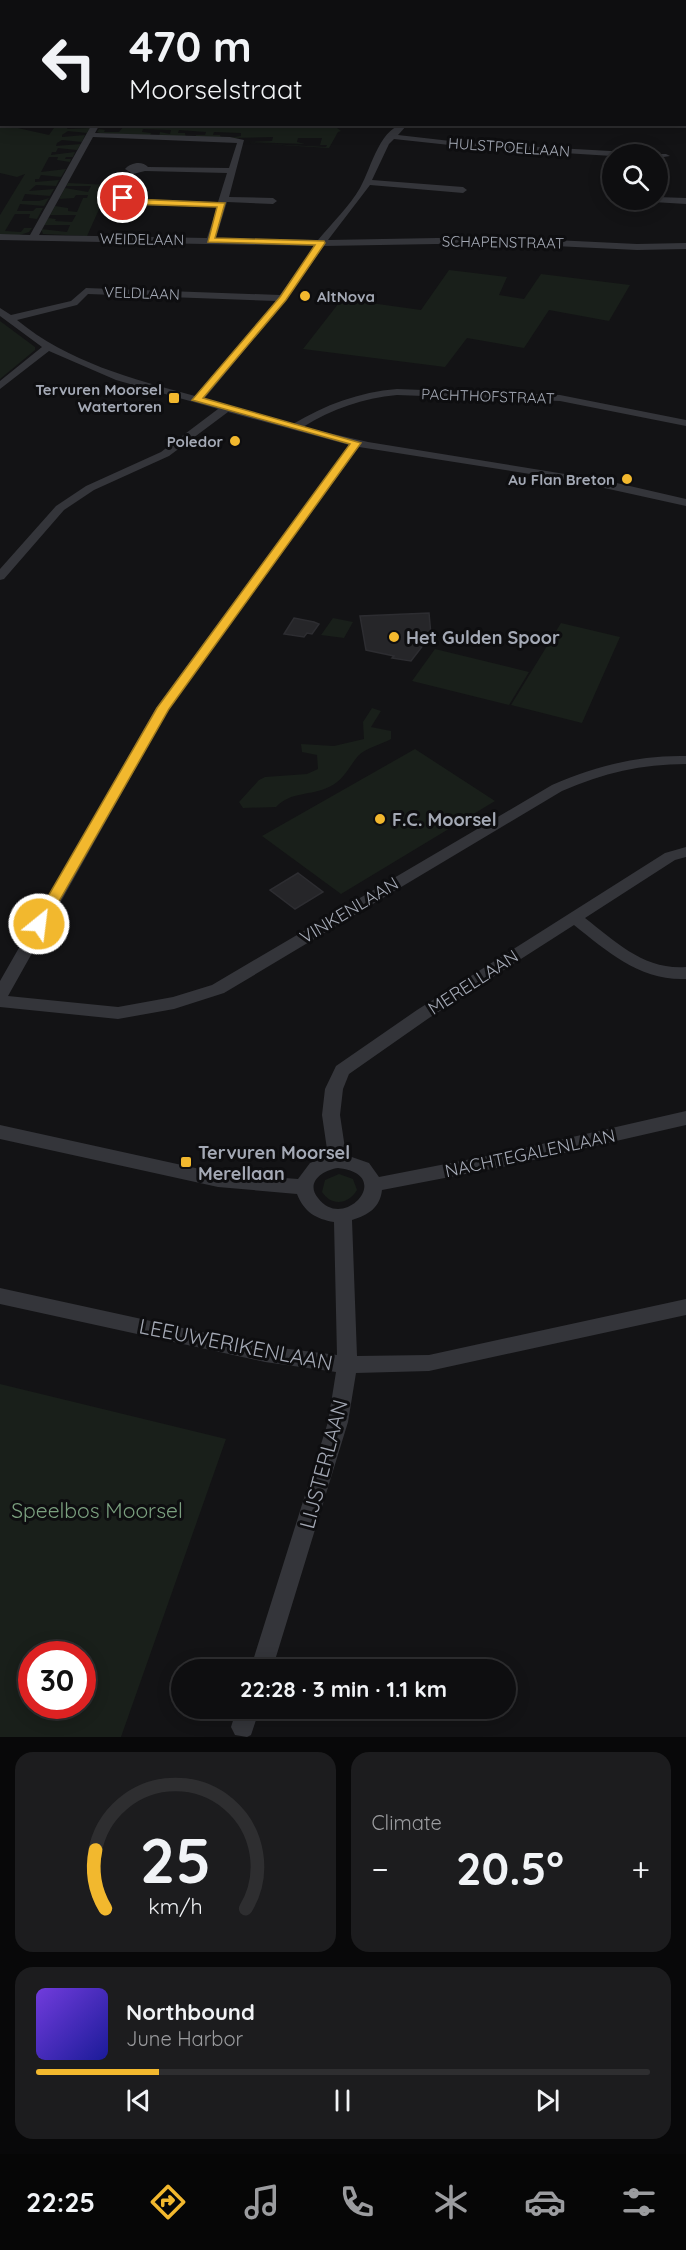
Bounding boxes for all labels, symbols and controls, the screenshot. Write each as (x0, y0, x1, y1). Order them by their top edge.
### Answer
text: 470 m (129, 20, 252, 73)
icon: left (30, 24, 108, 102)
text: Moorselstraat (129, 72, 303, 106)
street label: HULSTPOELLAAN (447, 133, 571, 161)
map controls (602, 144, 668, 210)
button: search (602, 144, 668, 210)
pin (97, 172, 148, 223)
icon: arrive (106, 181, 139, 214)
street label: WEIDELAAN (100, 229, 184, 249)
street label: SCHAPENSTRAAT (442, 231, 564, 253)
street label: VELDLAAN (104, 282, 180, 304)
place label: AltNova (317, 287, 375, 306)
marker: AltNova (298, 289, 312, 303)
place label: Tervuren Moorsel Watertoren (35, 380, 162, 416)
street label: PACHTHOFSTRAAT (421, 384, 555, 408)
marker: Tervuren Moorsel Watertoren (167, 391, 181, 405)
place label: Poledor (167, 432, 223, 451)
marker: Poledor (228, 434, 242, 448)
place label: Au Flan Breton (508, 470, 615, 489)
marker: Au Flan Breton (620, 472, 634, 486)
place label: Het Gulden Spoor (406, 626, 560, 649)
marker: Het Gulden Spoor (387, 630, 401, 644)
place label: F.C. Moorsel (392, 808, 497, 831)
marker: F.C. Moorsel (373, 812, 387, 826)
street label: VINKENLAAN (295, 872, 403, 948)
position arrow (7, 892, 71, 956)
street label: MERELLAAN (424, 944, 522, 1020)
street label: NACHTEGALENLAAN (443, 1124, 617, 1182)
place label: Tervuren Moorsel Merellaan (198, 1141, 350, 1185)
marker: Tervuren Moorsel Merellaan (179, 1155, 193, 1169)
street label: LEEUWERIKENLAAN (137, 1312, 335, 1376)
street label: LIJSTERLAAN (293, 1397, 353, 1531)
park label: Speelbos Moorsel (11, 1497, 183, 1523)
speed limit sign: 30 (18, 1641, 96, 1719)
text: 22:28 · 3 min · 1.1 km (240, 1675, 447, 1703)
text: Climate (372, 1810, 442, 1835)
text: 25 (140, 1821, 211, 1899)
text: 20.5° (456, 1840, 564, 1896)
text: − (372, 1848, 389, 1889)
text: + (631, 1848, 650, 1889)
text: km/h (148, 1893, 202, 1919)
text: Northbound (126, 1998, 255, 2026)
text: June Harbor (126, 2026, 243, 2051)
icon: previous (122, 2084, 155, 2117)
icon: pause (326, 2084, 359, 2117)
icon: next (531, 2084, 564, 2117)
icon: directions (147, 2181, 189, 2223)
icon: music (241, 2181, 283, 2223)
icon: phone (336, 2181, 378, 2223)
icon: climate (430, 2181, 472, 2223)
icon: car (524, 2181, 566, 2223)
icon: filters (618, 2181, 660, 2223)
text: 22:25 (26, 2185, 95, 2219)

